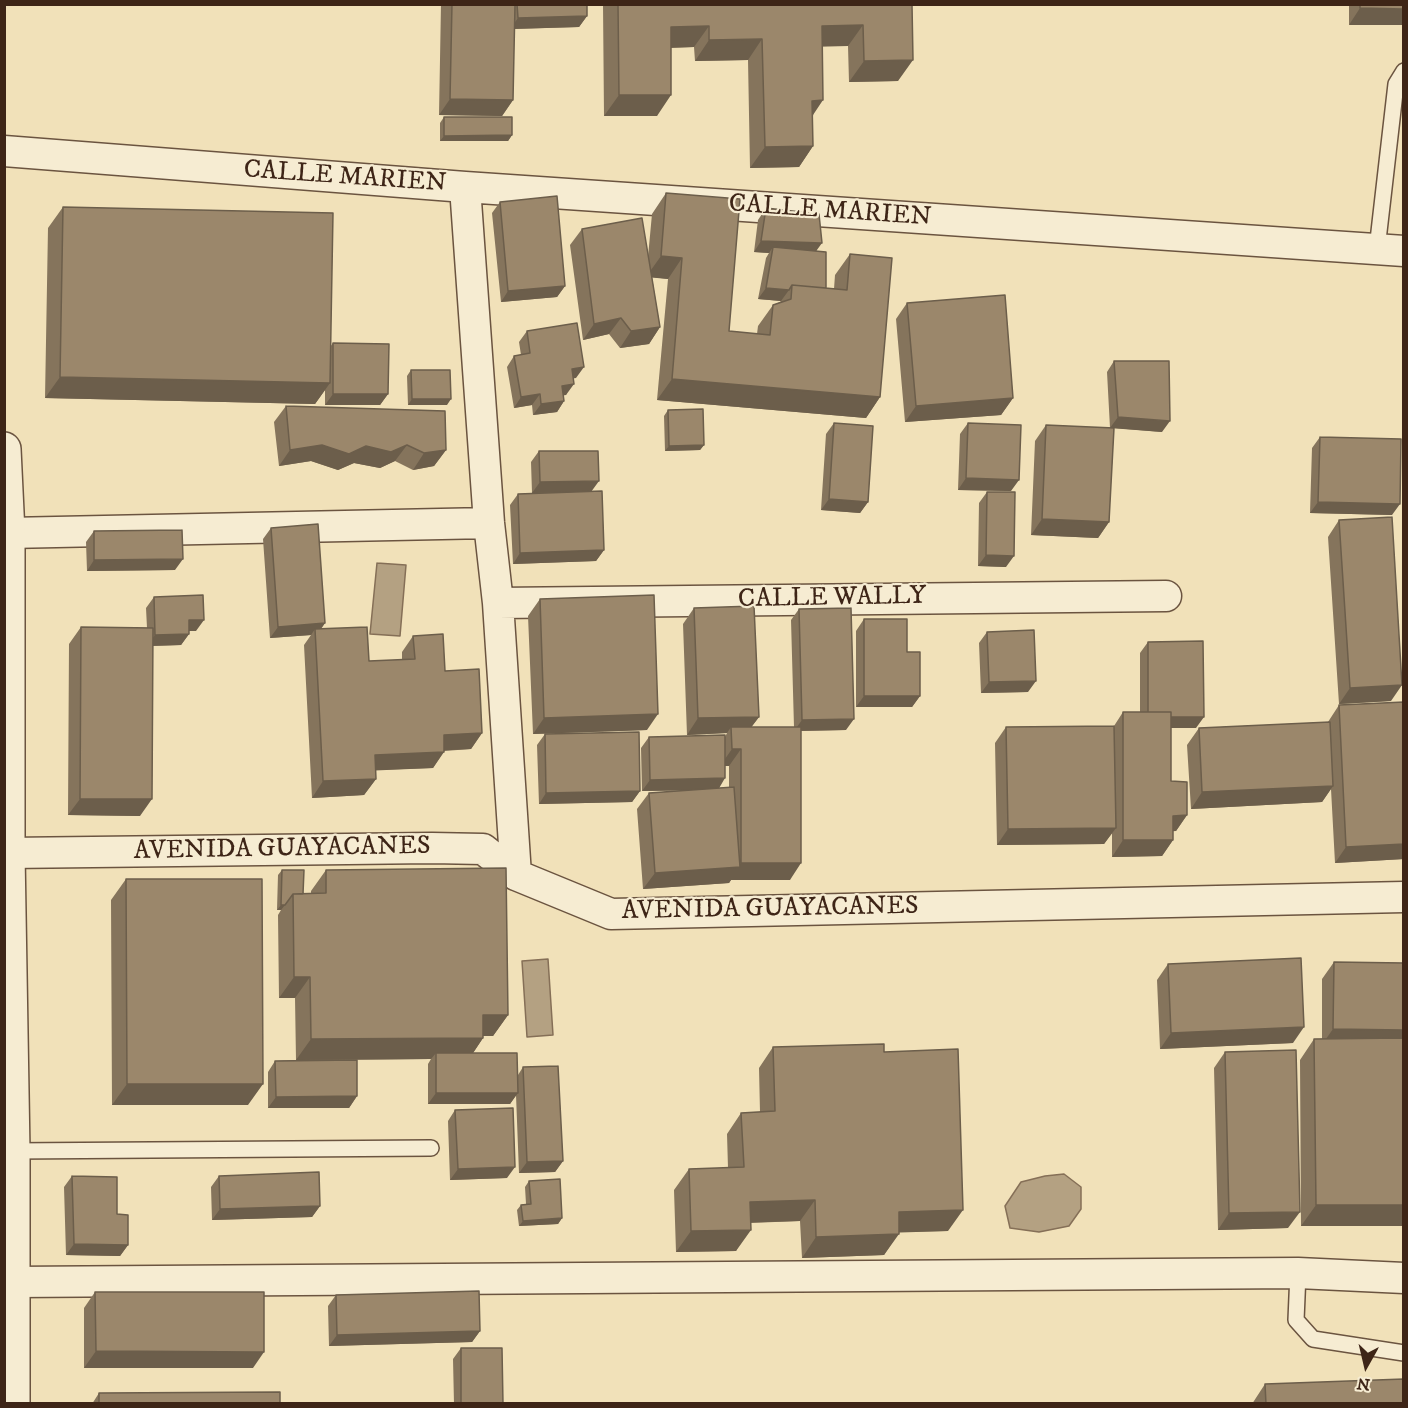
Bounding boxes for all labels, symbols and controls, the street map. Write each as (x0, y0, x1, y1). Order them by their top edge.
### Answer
street label: CALLE MARIEN (242, 155, 448, 201)
street label: CALLE MARIEN (727, 189, 933, 235)
street label: CALLE WALLY (738, 582, 926, 616)
street label: AVENIDA GUAYACANES (133, 832, 431, 868)
street label: AVENIDA GUAYACANES (621, 892, 919, 928)
north arrow (1336, 1336, 1396, 1396)
text: N (1356, 1373, 1371, 1395)

